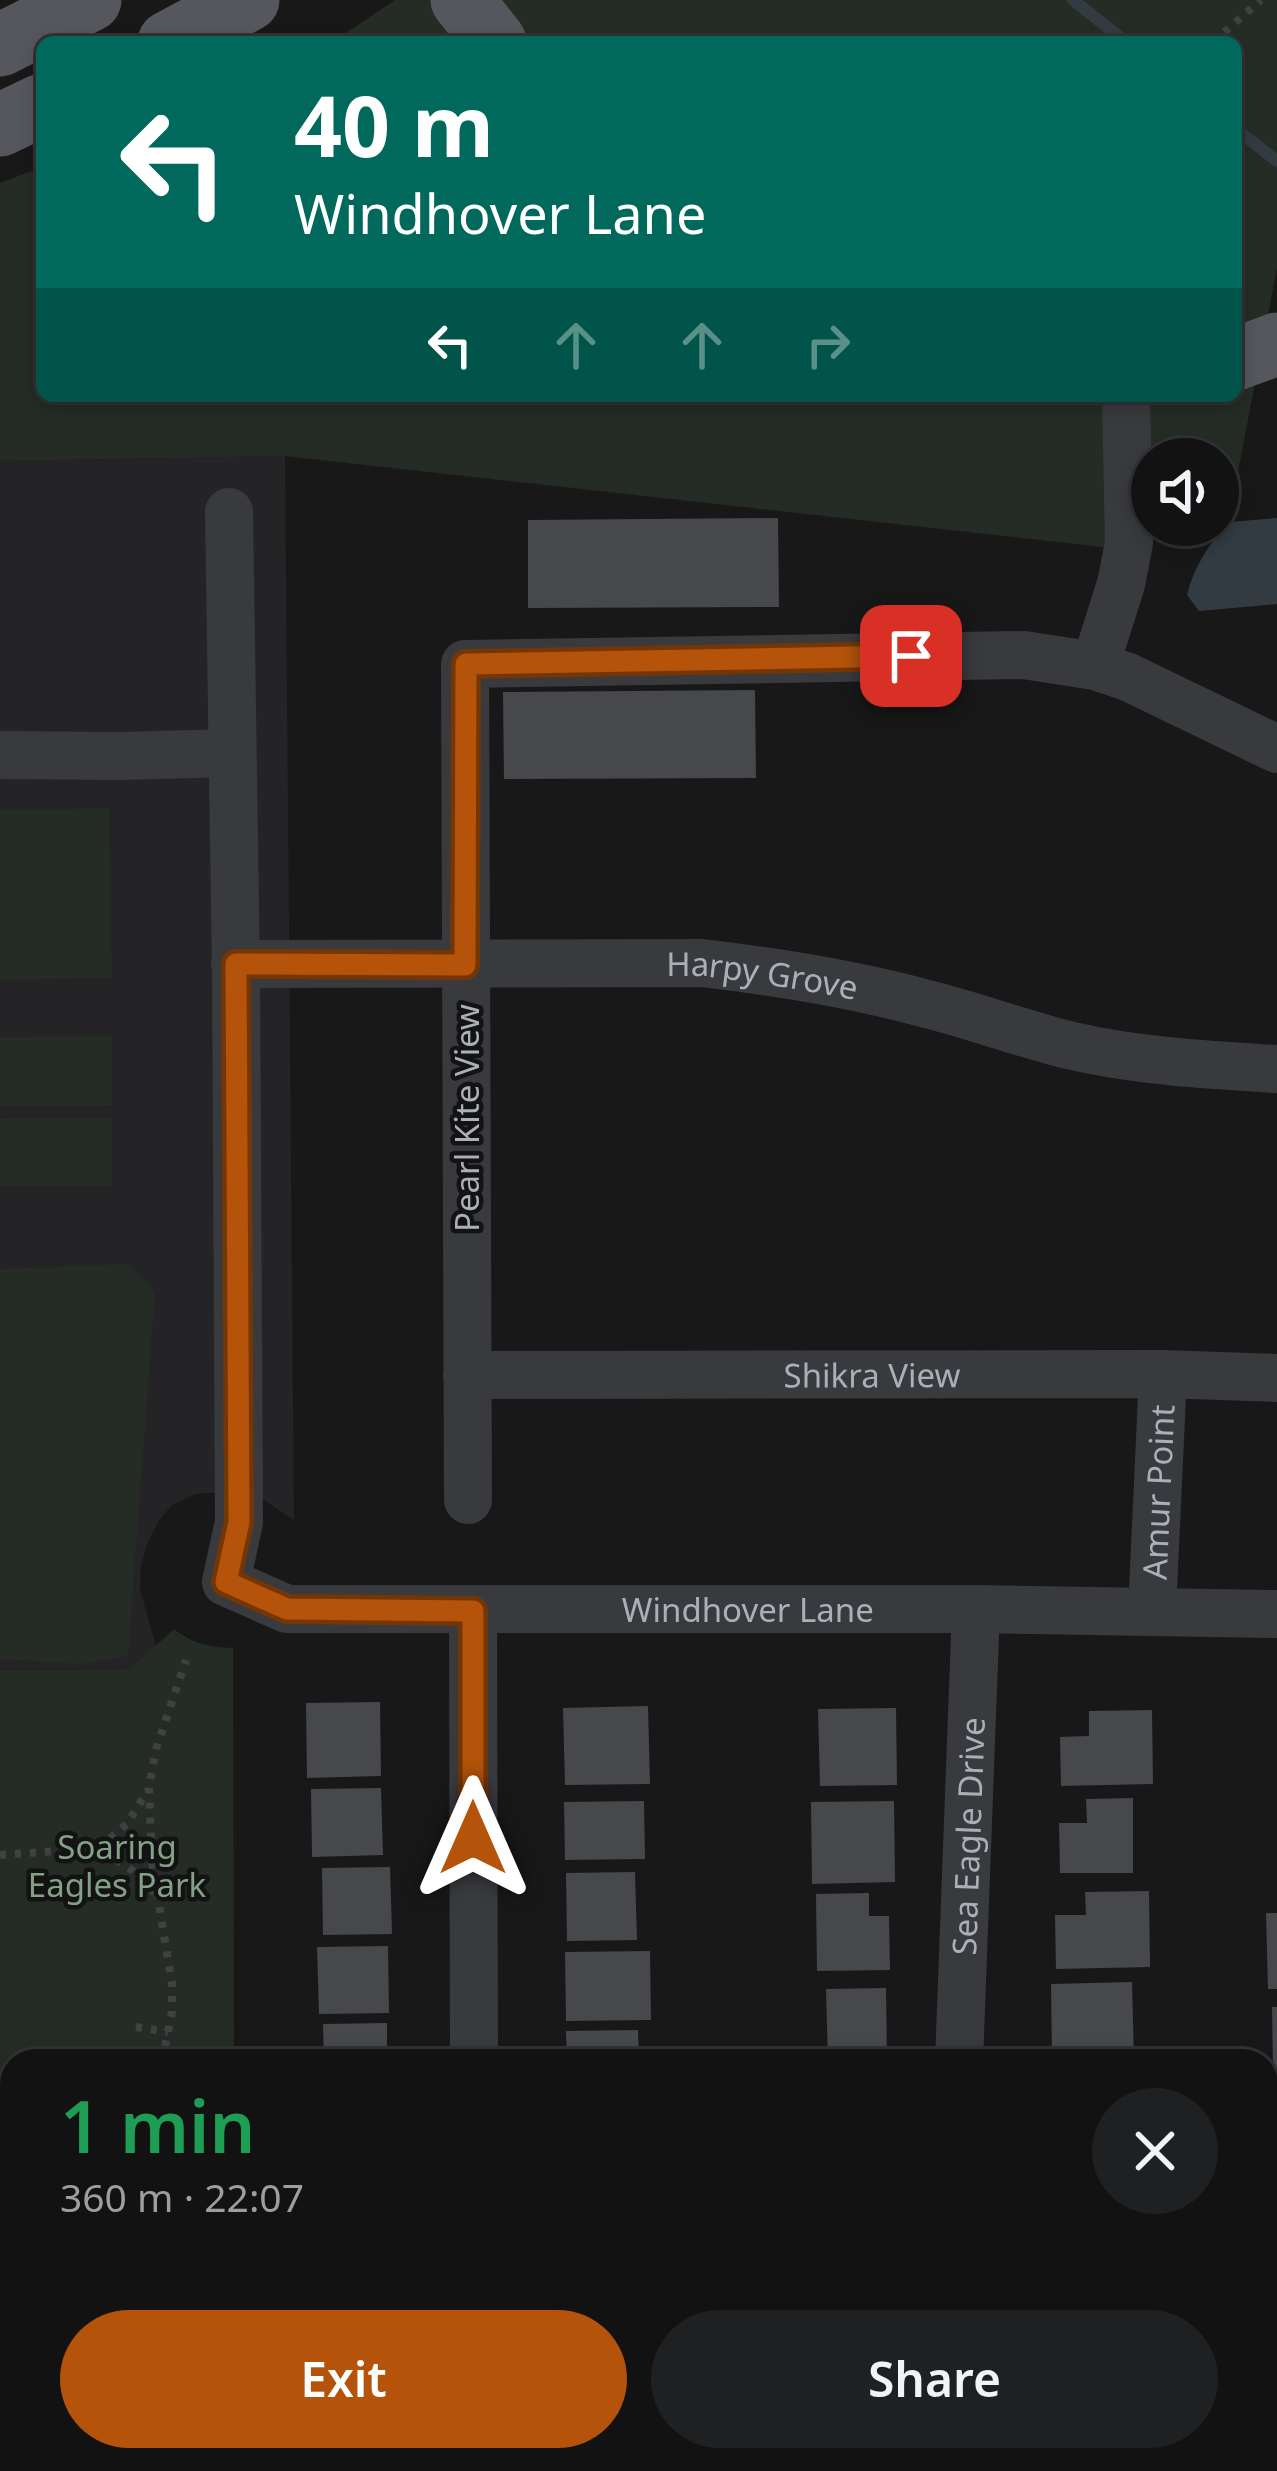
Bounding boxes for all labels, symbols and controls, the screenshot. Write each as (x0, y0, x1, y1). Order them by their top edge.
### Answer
text: 40 m (294, 67, 494, 182)
icon: left (96, 84, 252, 240)
text: Windhover Lane (294, 176, 706, 250)
icon: left (417, 312, 483, 378)
icon: ahead (543, 312, 609, 378)
icon: ahead (669, 312, 735, 378)
icon: right (795, 312, 861, 378)
map controls (1131, 438, 1239, 546)
button: sound (1131, 438, 1239, 546)
pin (860, 605, 962, 707)
icon: arrive (878, 623, 944, 689)
street label: Harpy Grove (666, 940, 862, 1010)
street label: Pearl Kite View (444, 1004, 489, 1232)
street label: Shikra View (783, 1352, 961, 1397)
street label: Amur Point (1131, 1403, 1184, 1581)
street label: Windhover Lane (622, 1587, 874, 1632)
street label: Sea Eagle Drive (940, 1716, 994, 1956)
position arrow (410, 1775, 536, 1901)
park label: Soaring Eagles Park (28, 1824, 207, 1907)
text: 1 min (60, 2076, 255, 2174)
button: close (1092, 2088, 1218, 2214)
text: 360 m · 22:07 (60, 2170, 304, 2223)
button: Exit (60, 2310, 627, 2448)
button: Share (651, 2310, 1218, 2448)

